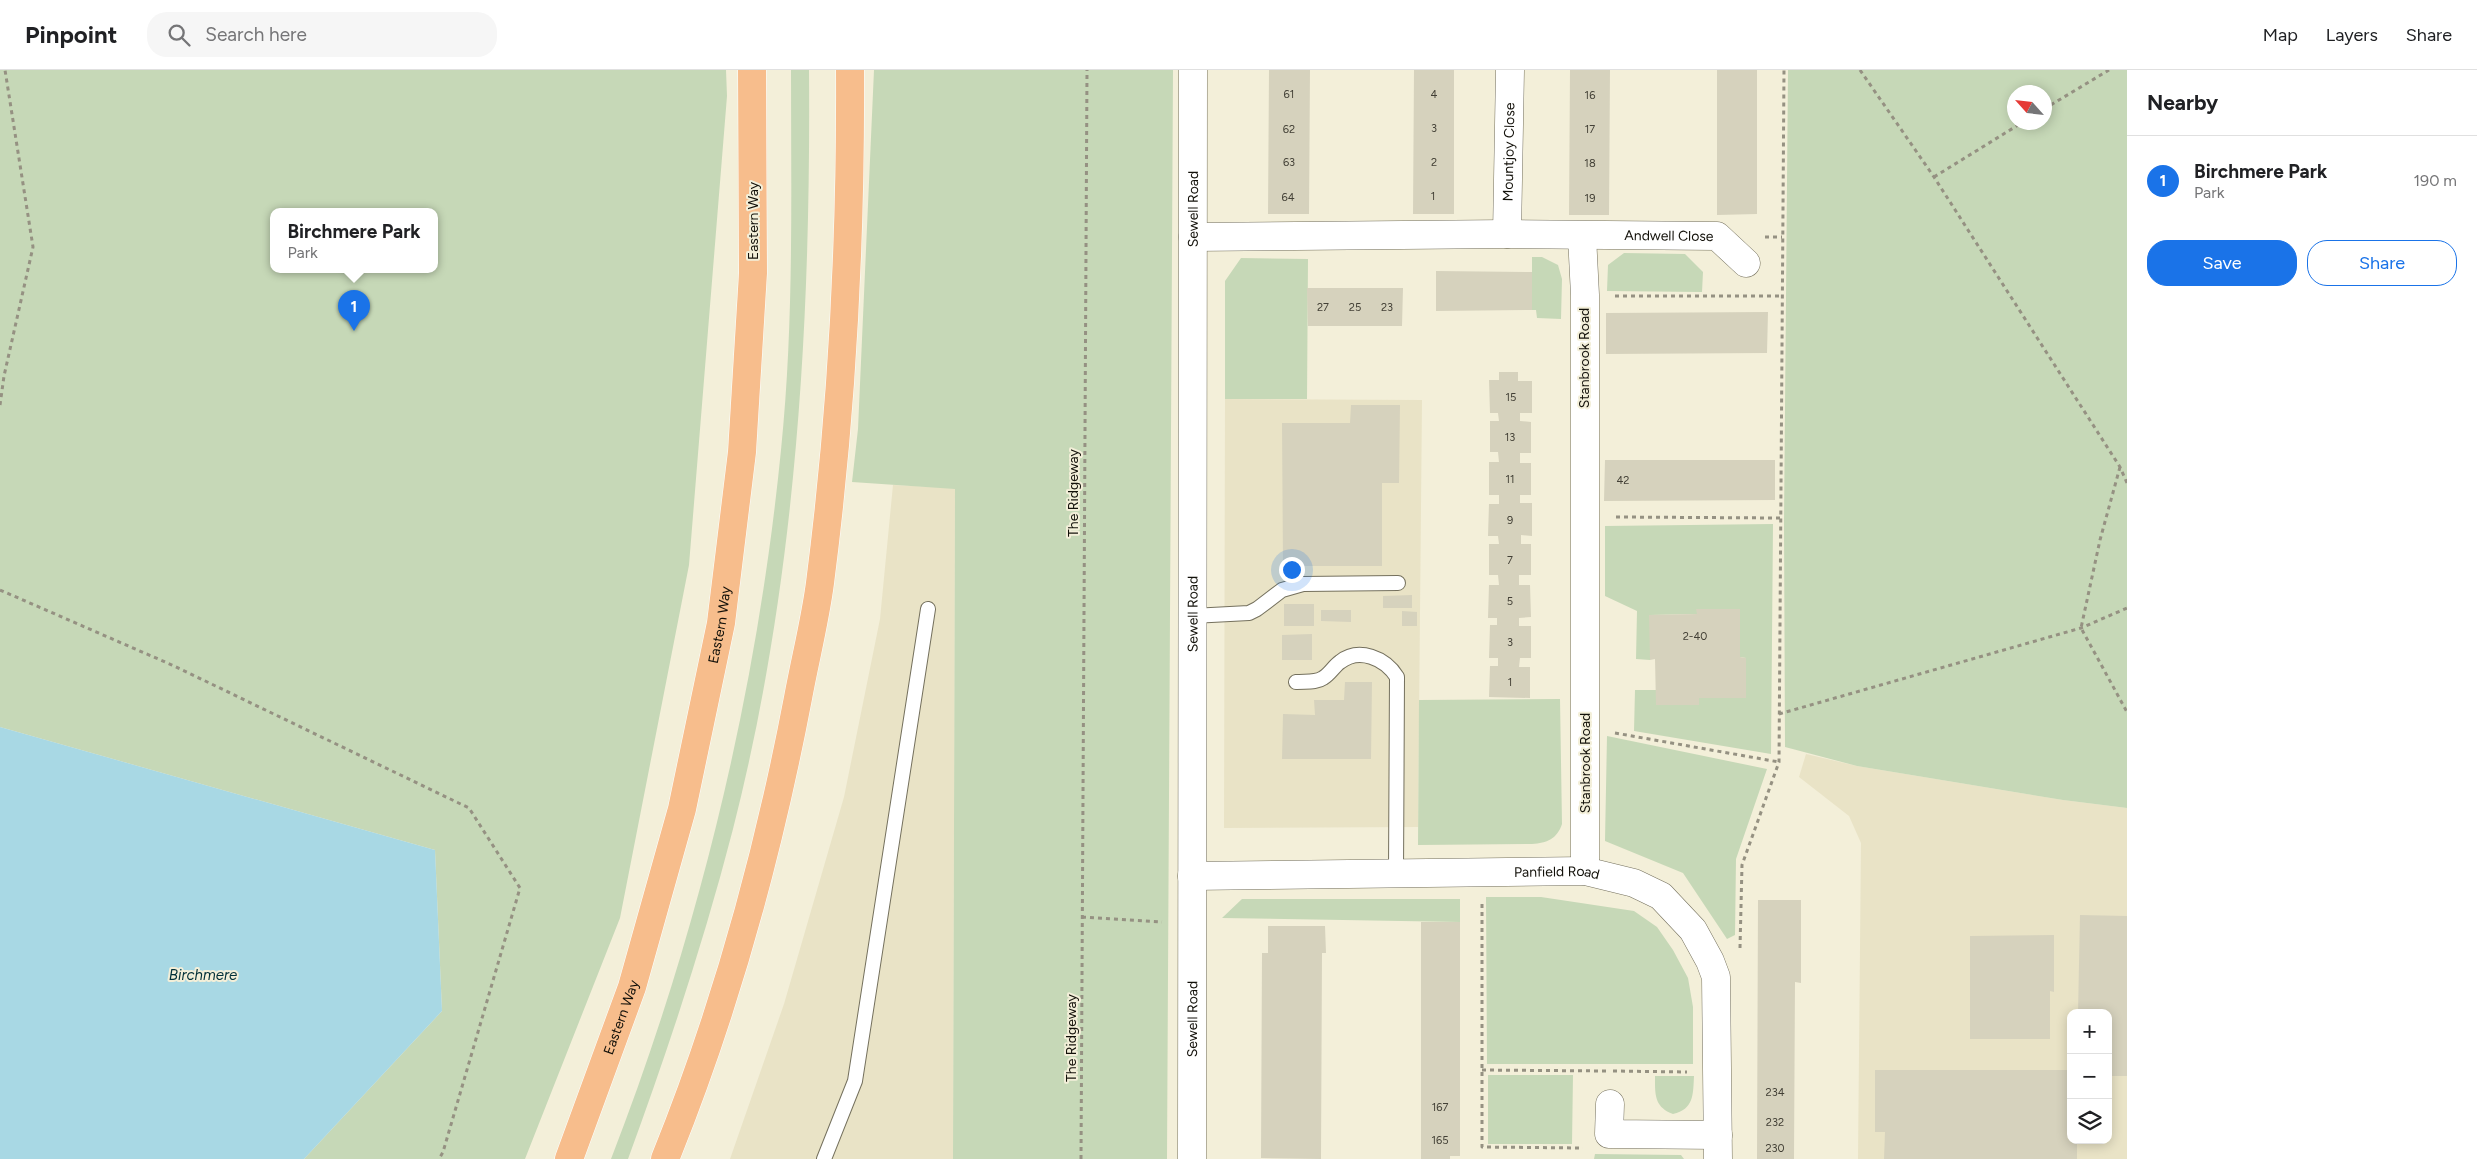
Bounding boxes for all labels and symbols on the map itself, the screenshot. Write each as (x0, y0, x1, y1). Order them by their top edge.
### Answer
north arrow (2007, 85, 2052, 130)
house number: 61 (1284, 88, 1294, 101)
house number: 4 (1431, 88, 1438, 101)
house number: 16 (1585, 89, 1595, 102)
street label: Mountjoy Close (1500, 102, 1518, 202)
house number: 3 (1431, 122, 1437, 135)
house number: 62 (1283, 123, 1295, 136)
house number: 17 (1585, 123, 1595, 136)
house number: 63 (1283, 156, 1295, 169)
house number: 2 (1431, 156, 1437, 169)
house number: 18 (1584, 157, 1596, 170)
street label: Sewell Road (1185, 171, 1202, 247)
street label: Eastern Way (745, 181, 762, 260)
house number: 1 (1431, 190, 1435, 203)
house number: 64 (1281, 191, 1295, 204)
house number: 19 (1585, 192, 1595, 205)
street label: Andwell Close (1624, 227, 1714, 245)
pin: 1 (338, 290, 370, 331)
house number: 27 (1317, 301, 1329, 314)
house number: 25 (1349, 301, 1361, 314)
house number: 23 (1381, 301, 1393, 314)
street label: Stanbrook Road (1576, 308, 1593, 408)
house number: 15 (1506, 391, 1516, 404)
house number: 13 (1505, 431, 1515, 444)
street label: The Ridgeway (1065, 448, 1082, 537)
house number: 11 (1505, 473, 1515, 486)
house number: 42 (1617, 474, 1629, 487)
house number: 9 (1507, 514, 1513, 527)
house number: 7 (1507, 554, 1513, 567)
your location (1279, 557, 1305, 583)
street label: Sewell Road (1184, 576, 1202, 652)
street label: Eastern Way (705, 585, 735, 665)
house number: 5 (1507, 595, 1513, 608)
house number: 2-40 (1683, 630, 1707, 643)
house number: 3 (1507, 636, 1513, 649)
house number: 1 (1508, 676, 1512, 689)
street label: Stanbrook Road (1577, 713, 1594, 813)
street label: Panfield Road (1514, 863, 1601, 883)
water label: Birchmere (169, 966, 237, 984)
street label: Eastern Way (600, 978, 643, 1057)
street label: Sewell Road (1184, 981, 1201, 1057)
street label: The Ridgeway (1063, 993, 1080, 1082)
house number: 234 (1766, 1086, 1785, 1099)
house number: 167 (1432, 1101, 1448, 1114)
house number: 232 (1766, 1116, 1784, 1129)
house number: 165 (1431, 1134, 1449, 1147)
house number: 230 (1765, 1142, 1785, 1155)

